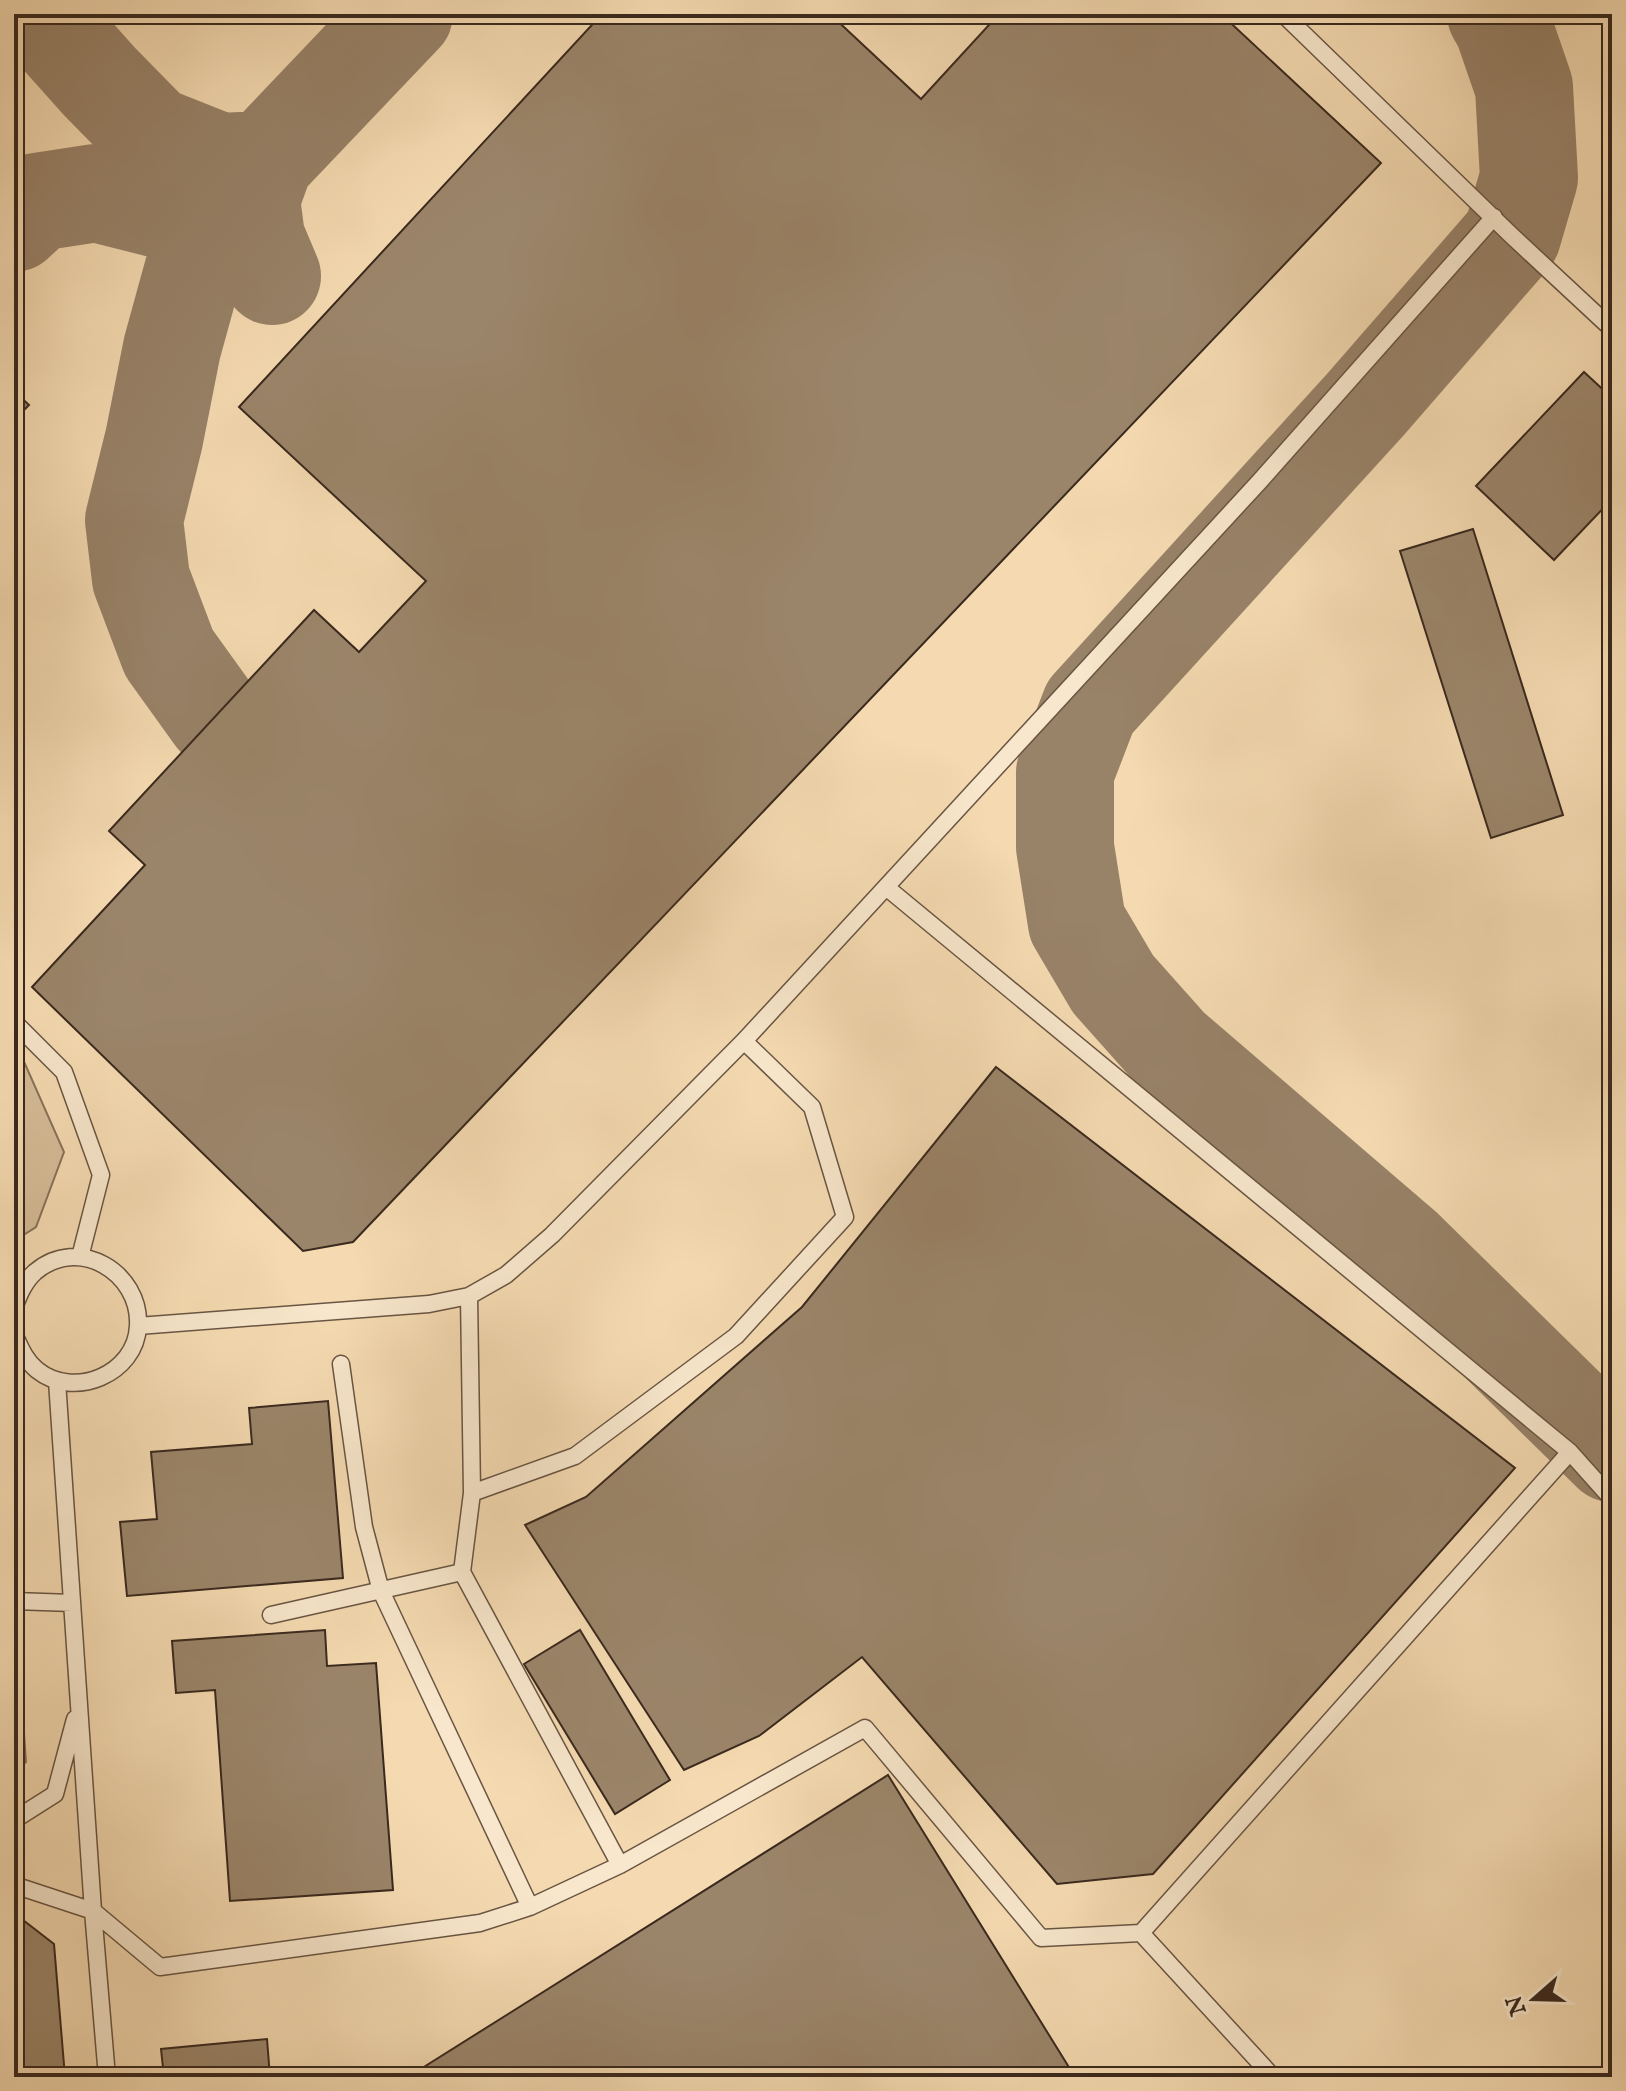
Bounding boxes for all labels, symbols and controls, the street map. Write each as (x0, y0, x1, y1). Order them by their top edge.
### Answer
north arrow (1494, 1959, 1574, 2039)
text: N (1501, 1991, 1534, 2020)

